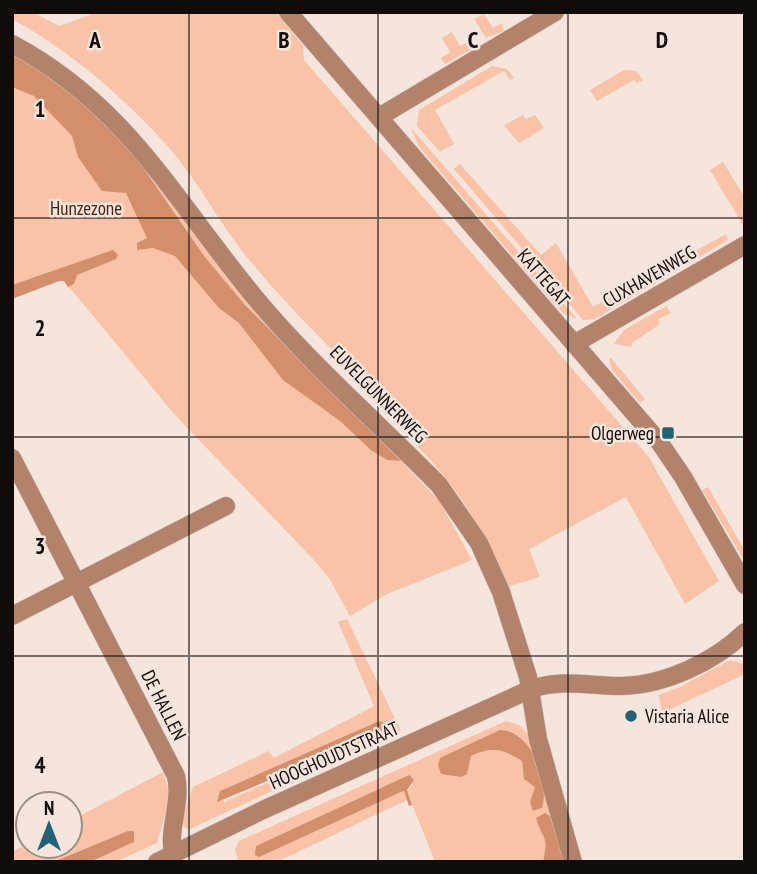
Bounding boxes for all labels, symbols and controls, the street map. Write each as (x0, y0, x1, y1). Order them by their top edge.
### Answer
text: A (88, 25, 101, 54)
text: B (278, 25, 290, 54)
text: C (468, 25, 479, 54)
text: D (656, 25, 668, 54)
text: 1 (35, 94, 46, 123)
park label: Hunzezone (50, 196, 122, 220)
street label: CUXHAVENWEG (598, 240, 700, 312)
street label: KATTEGAT (513, 243, 576, 311)
text: 2 (35, 313, 46, 342)
street label: EUVELGUNNERWEG (325, 340, 433, 448)
place label: Olgerweg (591, 421, 654, 445)
marker: Olgerweg (660, 425, 676, 441)
text: 3 (35, 531, 46, 560)
street label: DE HALLEN (136, 666, 192, 744)
place label: Vistaria Alice (644, 704, 730, 728)
marker: Vistaria Alice (623, 708, 639, 724)
street label: HOOGHOUDTSTRAAT (265, 715, 403, 794)
text: 4 (35, 750, 46, 779)
north arrow (14, 790, 84, 860)
text: N (44, 796, 54, 820)

